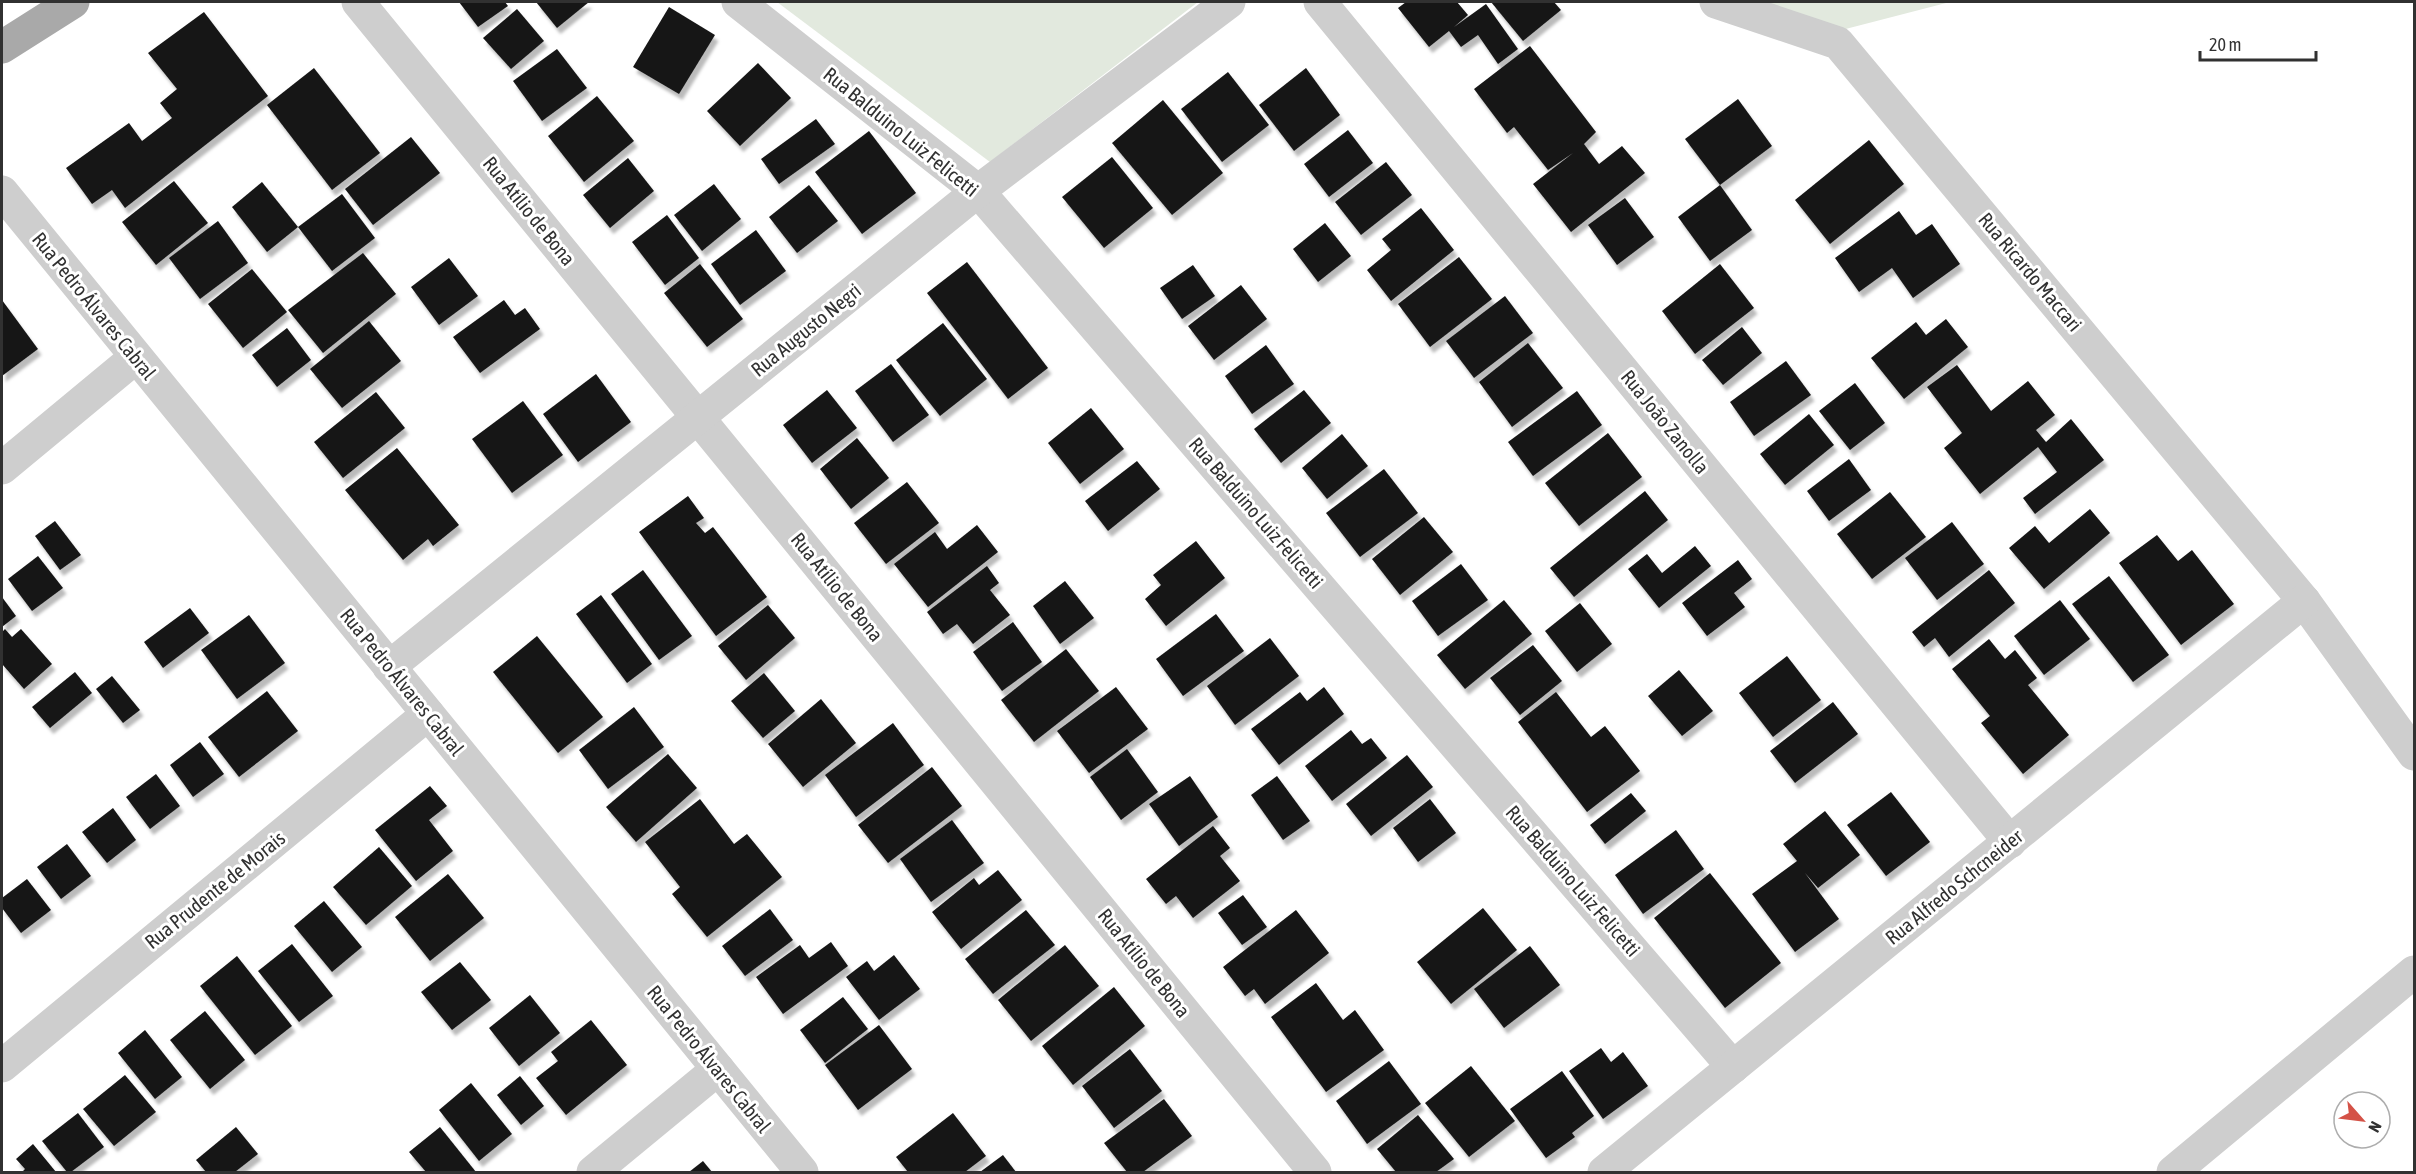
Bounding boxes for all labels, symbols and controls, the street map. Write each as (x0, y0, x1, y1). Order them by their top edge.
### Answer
scale bar (2200, 24, 2316, 62)
text: 20 m (2209, 34, 2241, 55)
street label: Rua Balduino Luiz Felicetti (819, 62, 983, 201)
street label: Rua Atílio de Bona (479, 152, 580, 270)
street label: Rua Ricardo Maccari (1974, 208, 2087, 336)
street label: Rua Pedro Álvares Cabral (28, 227, 161, 384)
street label: Rua Augusto Negri (746, 278, 865, 381)
street label: Rua João Zanolla (1617, 365, 1714, 478)
street label: Rua Balduino Luiz Felicetti (1185, 433, 1328, 593)
street label: Rua Atílio de Bona (787, 528, 888, 646)
street label: Rua Pedro Álvares Cabral (336, 603, 469, 760)
street label: Rua Balduino Luiz Felicetti (1502, 801, 1645, 961)
street label: Rua Alfredo Schcneider (1881, 824, 2028, 949)
street label: Rua Prudente de Morais (140, 826, 289, 953)
street label: Rua Atílio de Bona (1094, 904, 1195, 1022)
street label: Rua Pedro Álvares Cabral (643, 980, 776, 1137)
north arrow (2332, 1090, 2392, 1150)
text: N (2365, 1119, 2385, 1135)

